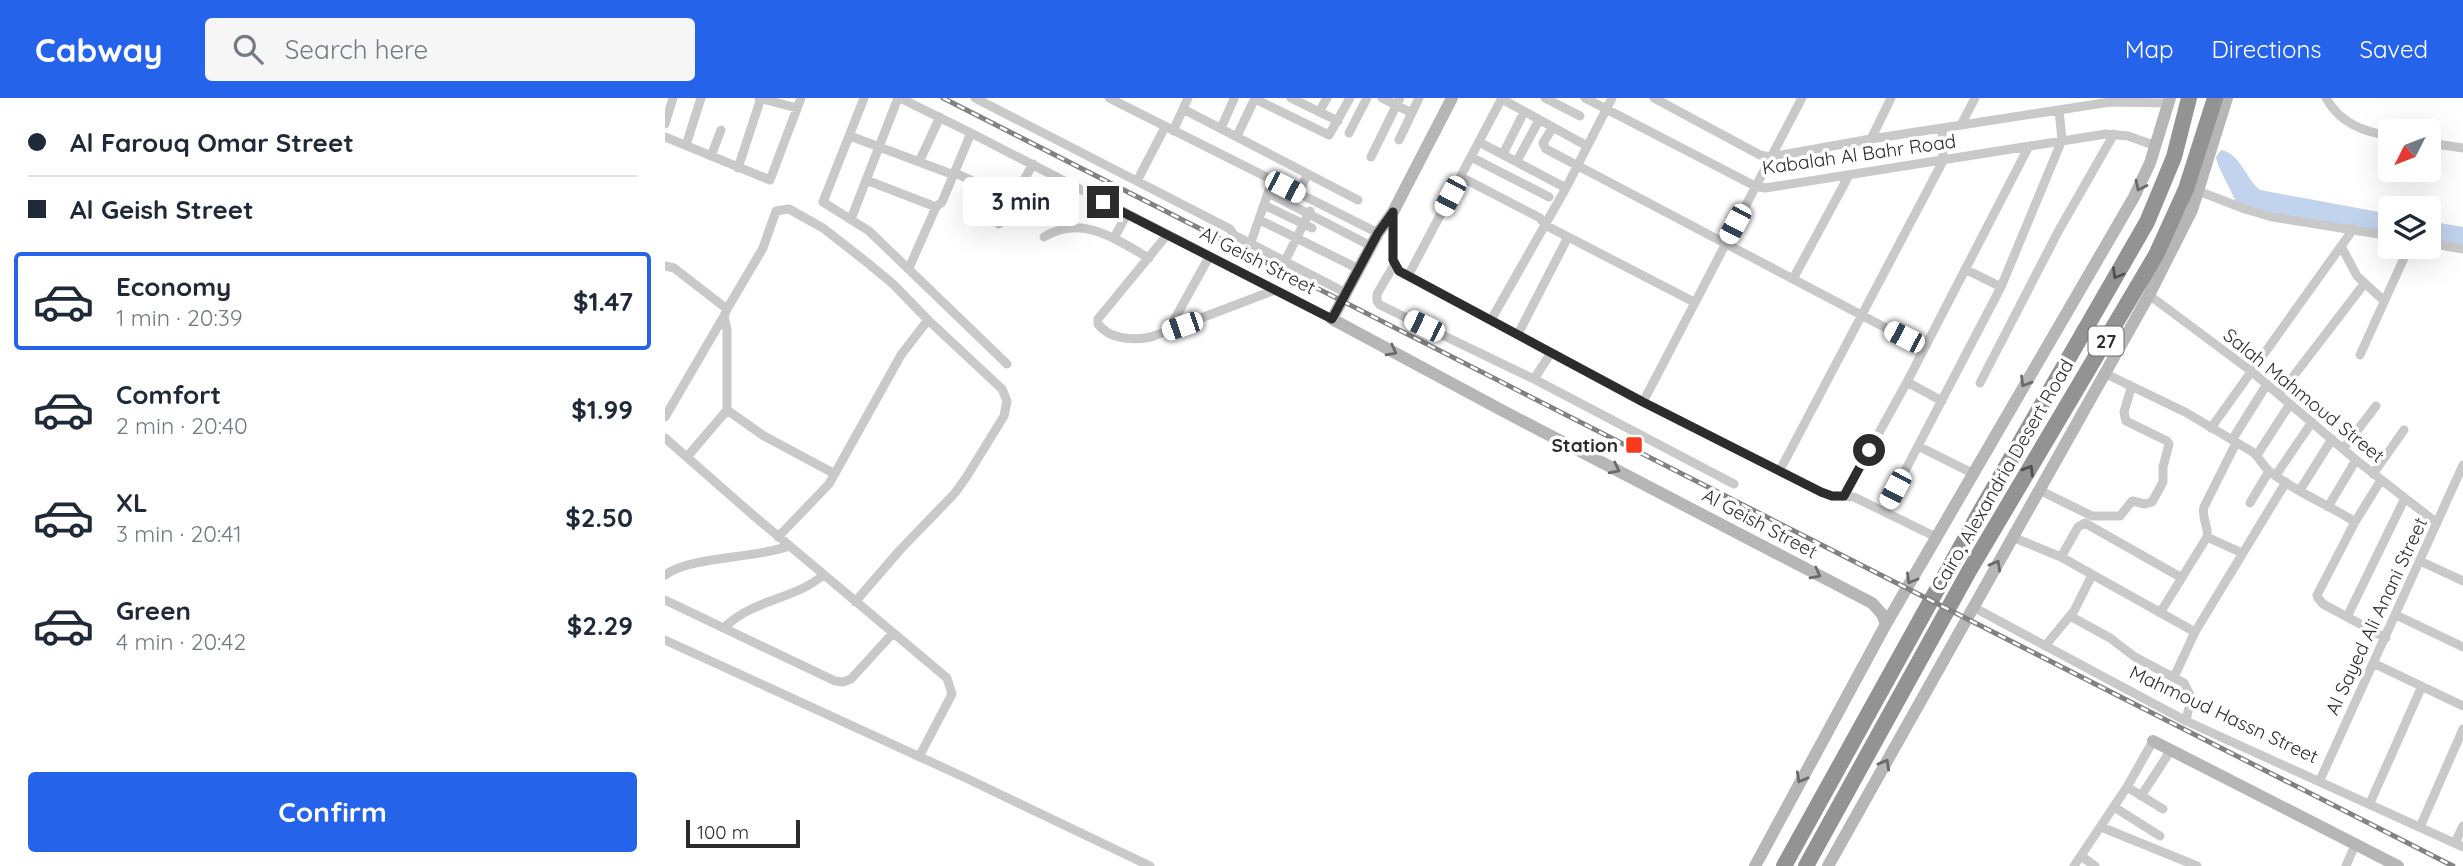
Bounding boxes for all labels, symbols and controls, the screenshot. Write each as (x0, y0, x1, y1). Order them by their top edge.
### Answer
search box (205, 18, 695, 81)
text: Cabway (35, 29, 163, 70)
icon: search (229, 30, 267, 68)
text: Search here (285, 33, 428, 66)
text: Map (2125, 34, 2174, 64)
text: Directions (2212, 34, 2322, 64)
text: Saved (2360, 34, 2428, 64)
north arrow (2378, 119, 2441, 182)
map controls (2378, 119, 2441, 259)
text: Al Farouq Omar Street (70, 126, 354, 159)
street label: Kabalah Al Bahr Road (1761, 129, 1957, 179)
car (1262, 168, 1309, 206)
car (1431, 173, 1470, 219)
callout: 3 min (963, 178, 1079, 226)
one-way arrow (2134, 178, 2148, 191)
route end (1087, 186, 1119, 218)
text: 3 min (991, 187, 1051, 216)
text: Al Geish Street (70, 193, 254, 226)
button: layers (2378, 196, 2441, 259)
car (1716, 201, 1755, 247)
street label: Al Geish Street (1196, 221, 1320, 299)
one-way arrow (2112, 266, 2125, 279)
icon: car (32, 270, 95, 333)
text: Economy (116, 270, 231, 303)
text: $1.47 (573, 285, 633, 318)
text: 1 min · 20:39 (116, 303, 243, 332)
car (1401, 307, 1448, 345)
car (1159, 309, 1206, 343)
car (1881, 318, 1928, 356)
street label: Salah Mahmoud Street (2219, 323, 2389, 467)
road number: 27 (2089, 327, 2123, 356)
one-way arrow (1385, 343, 1397, 356)
street label: Cairo, Alexandria Desert Road (1926, 355, 2078, 595)
one-way arrow (2021, 375, 2034, 388)
icon: car (32, 378, 95, 441)
text: Comfort (116, 378, 221, 411)
text: $1.99 (571, 393, 633, 426)
text: 2 min · 20:40 (116, 411, 248, 440)
place label: Station (1552, 433, 1618, 457)
route start (1853, 434, 1885, 466)
marker: Station (1624, 435, 1644, 455)
one-way arrow (1608, 461, 1620, 474)
one-way arrow (2021, 464, 2034, 477)
car (1876, 466, 1915, 512)
street label: Al Geish Street (1698, 483, 1822, 563)
icon: car (32, 486, 95, 549)
text: XL (116, 486, 148, 519)
text: $2.50 (565, 501, 633, 534)
street label: Al Sayed Ali Anani Street (2320, 513, 2432, 719)
text: 3 min · 20:41 (116, 519, 242, 548)
one-way arrow (1988, 560, 2001, 573)
one-way arrow (1809, 566, 1822, 579)
one-way arrow (1906, 572, 1919, 584)
icon: car (32, 594, 95, 657)
text: Green (116, 594, 191, 627)
text: $2.29 (567, 609, 633, 642)
text: 4 min · 20:42 (116, 627, 246, 656)
street label: Mahmoud Hassn Street (2126, 660, 2322, 768)
one-way arrow (1877, 759, 1890, 771)
one-way arrow (1796, 771, 1809, 783)
button: Confirm (28, 772, 637, 852)
scale bar (686, 817, 800, 849)
text: 100 m (697, 820, 749, 844)

